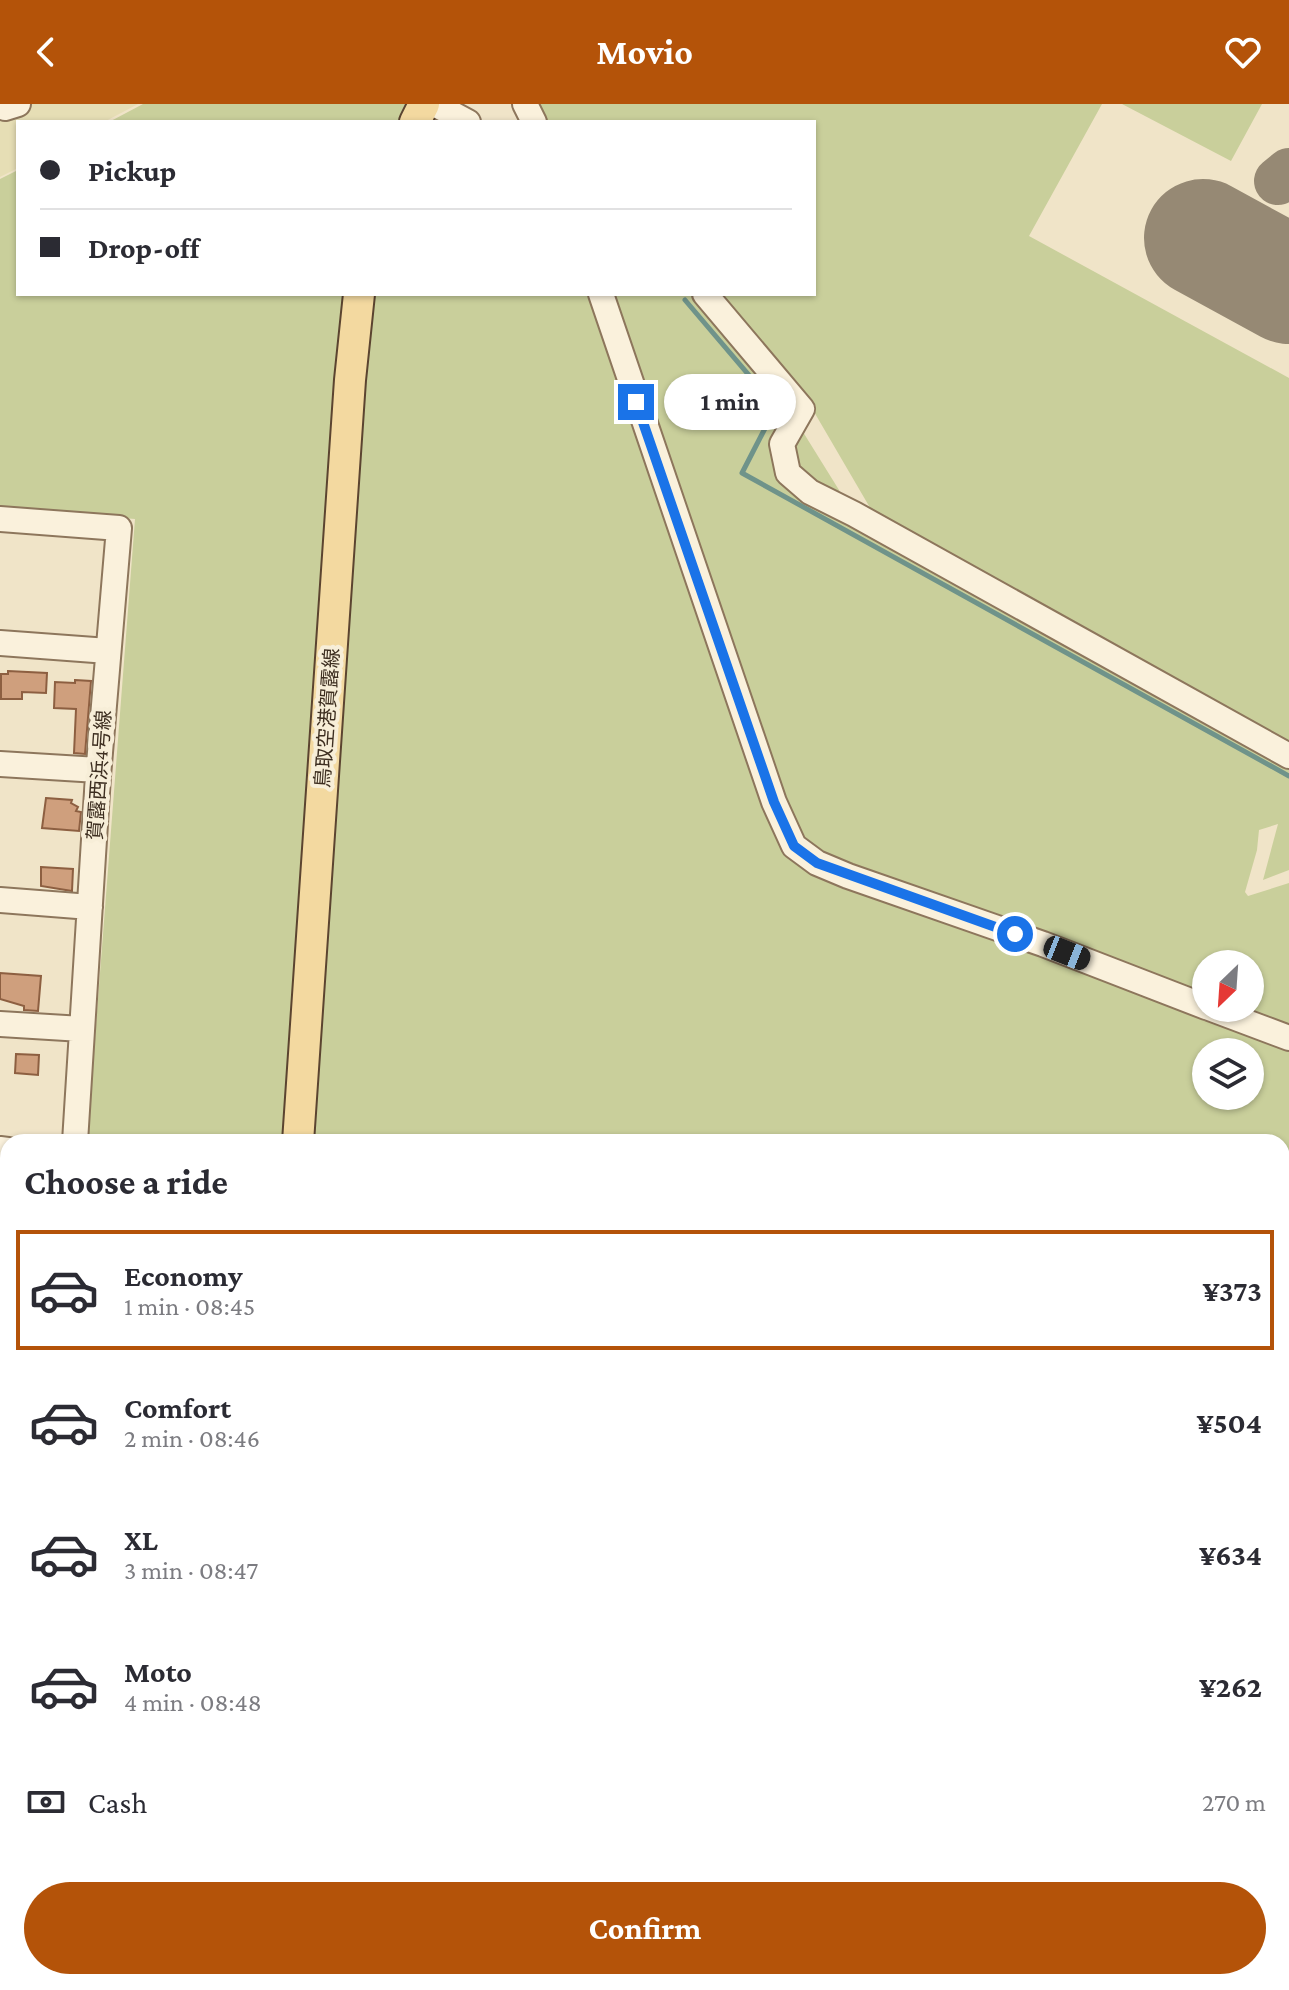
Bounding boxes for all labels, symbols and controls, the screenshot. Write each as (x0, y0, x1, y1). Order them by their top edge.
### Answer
icon: back (24, 30, 68, 74)
icon: heart (1221, 30, 1265, 74)
text: Movio (596, 32, 693, 72)
text: Pickup (88, 154, 176, 187)
text: Drop-off (88, 231, 199, 264)
callout: 1 min (664, 374, 796, 430)
route end (618, 384, 654, 420)
text: 1 min (700, 387, 760, 416)
street label: 鳥取空港賀露線 (311, 647, 343, 789)
street label: 賀露西浜4号線 (83, 709, 115, 841)
route start (997, 916, 1033, 952)
car (1040, 933, 1094, 973)
north arrow (1192, 950, 1264, 1022)
map controls (1192, 950, 1264, 1110)
button: layers (1192, 1038, 1264, 1110)
text: Choose a ride (24, 1162, 228, 1202)
icon: car (28, 1254, 100, 1326)
text: Economy (124, 1259, 243, 1292)
text: ¥373 (1203, 1274, 1262, 1307)
text: 1 min · 08:45 (124, 1292, 255, 1321)
icon: car (28, 1386, 100, 1458)
text: Comfort (124, 1391, 231, 1424)
text: ¥504 (1197, 1406, 1262, 1439)
text: 2 min · 08:46 (124, 1424, 260, 1453)
icon: car (28, 1518, 100, 1590)
text: XL (124, 1523, 158, 1556)
text: ¥634 (1199, 1538, 1262, 1571)
text: 3 min · 08:47 (124, 1556, 258, 1585)
icon: car (28, 1650, 100, 1722)
text: Moto (124, 1655, 192, 1688)
text: ¥262 (1199, 1670, 1262, 1703)
text: 4 min · 08:48 (124, 1688, 262, 1717)
icon: cash (24, 1780, 68, 1824)
text: Cash (88, 1786, 147, 1819)
text: 270 m (1202, 1788, 1266, 1817)
button: Confirm (24, 1882, 1266, 1974)

